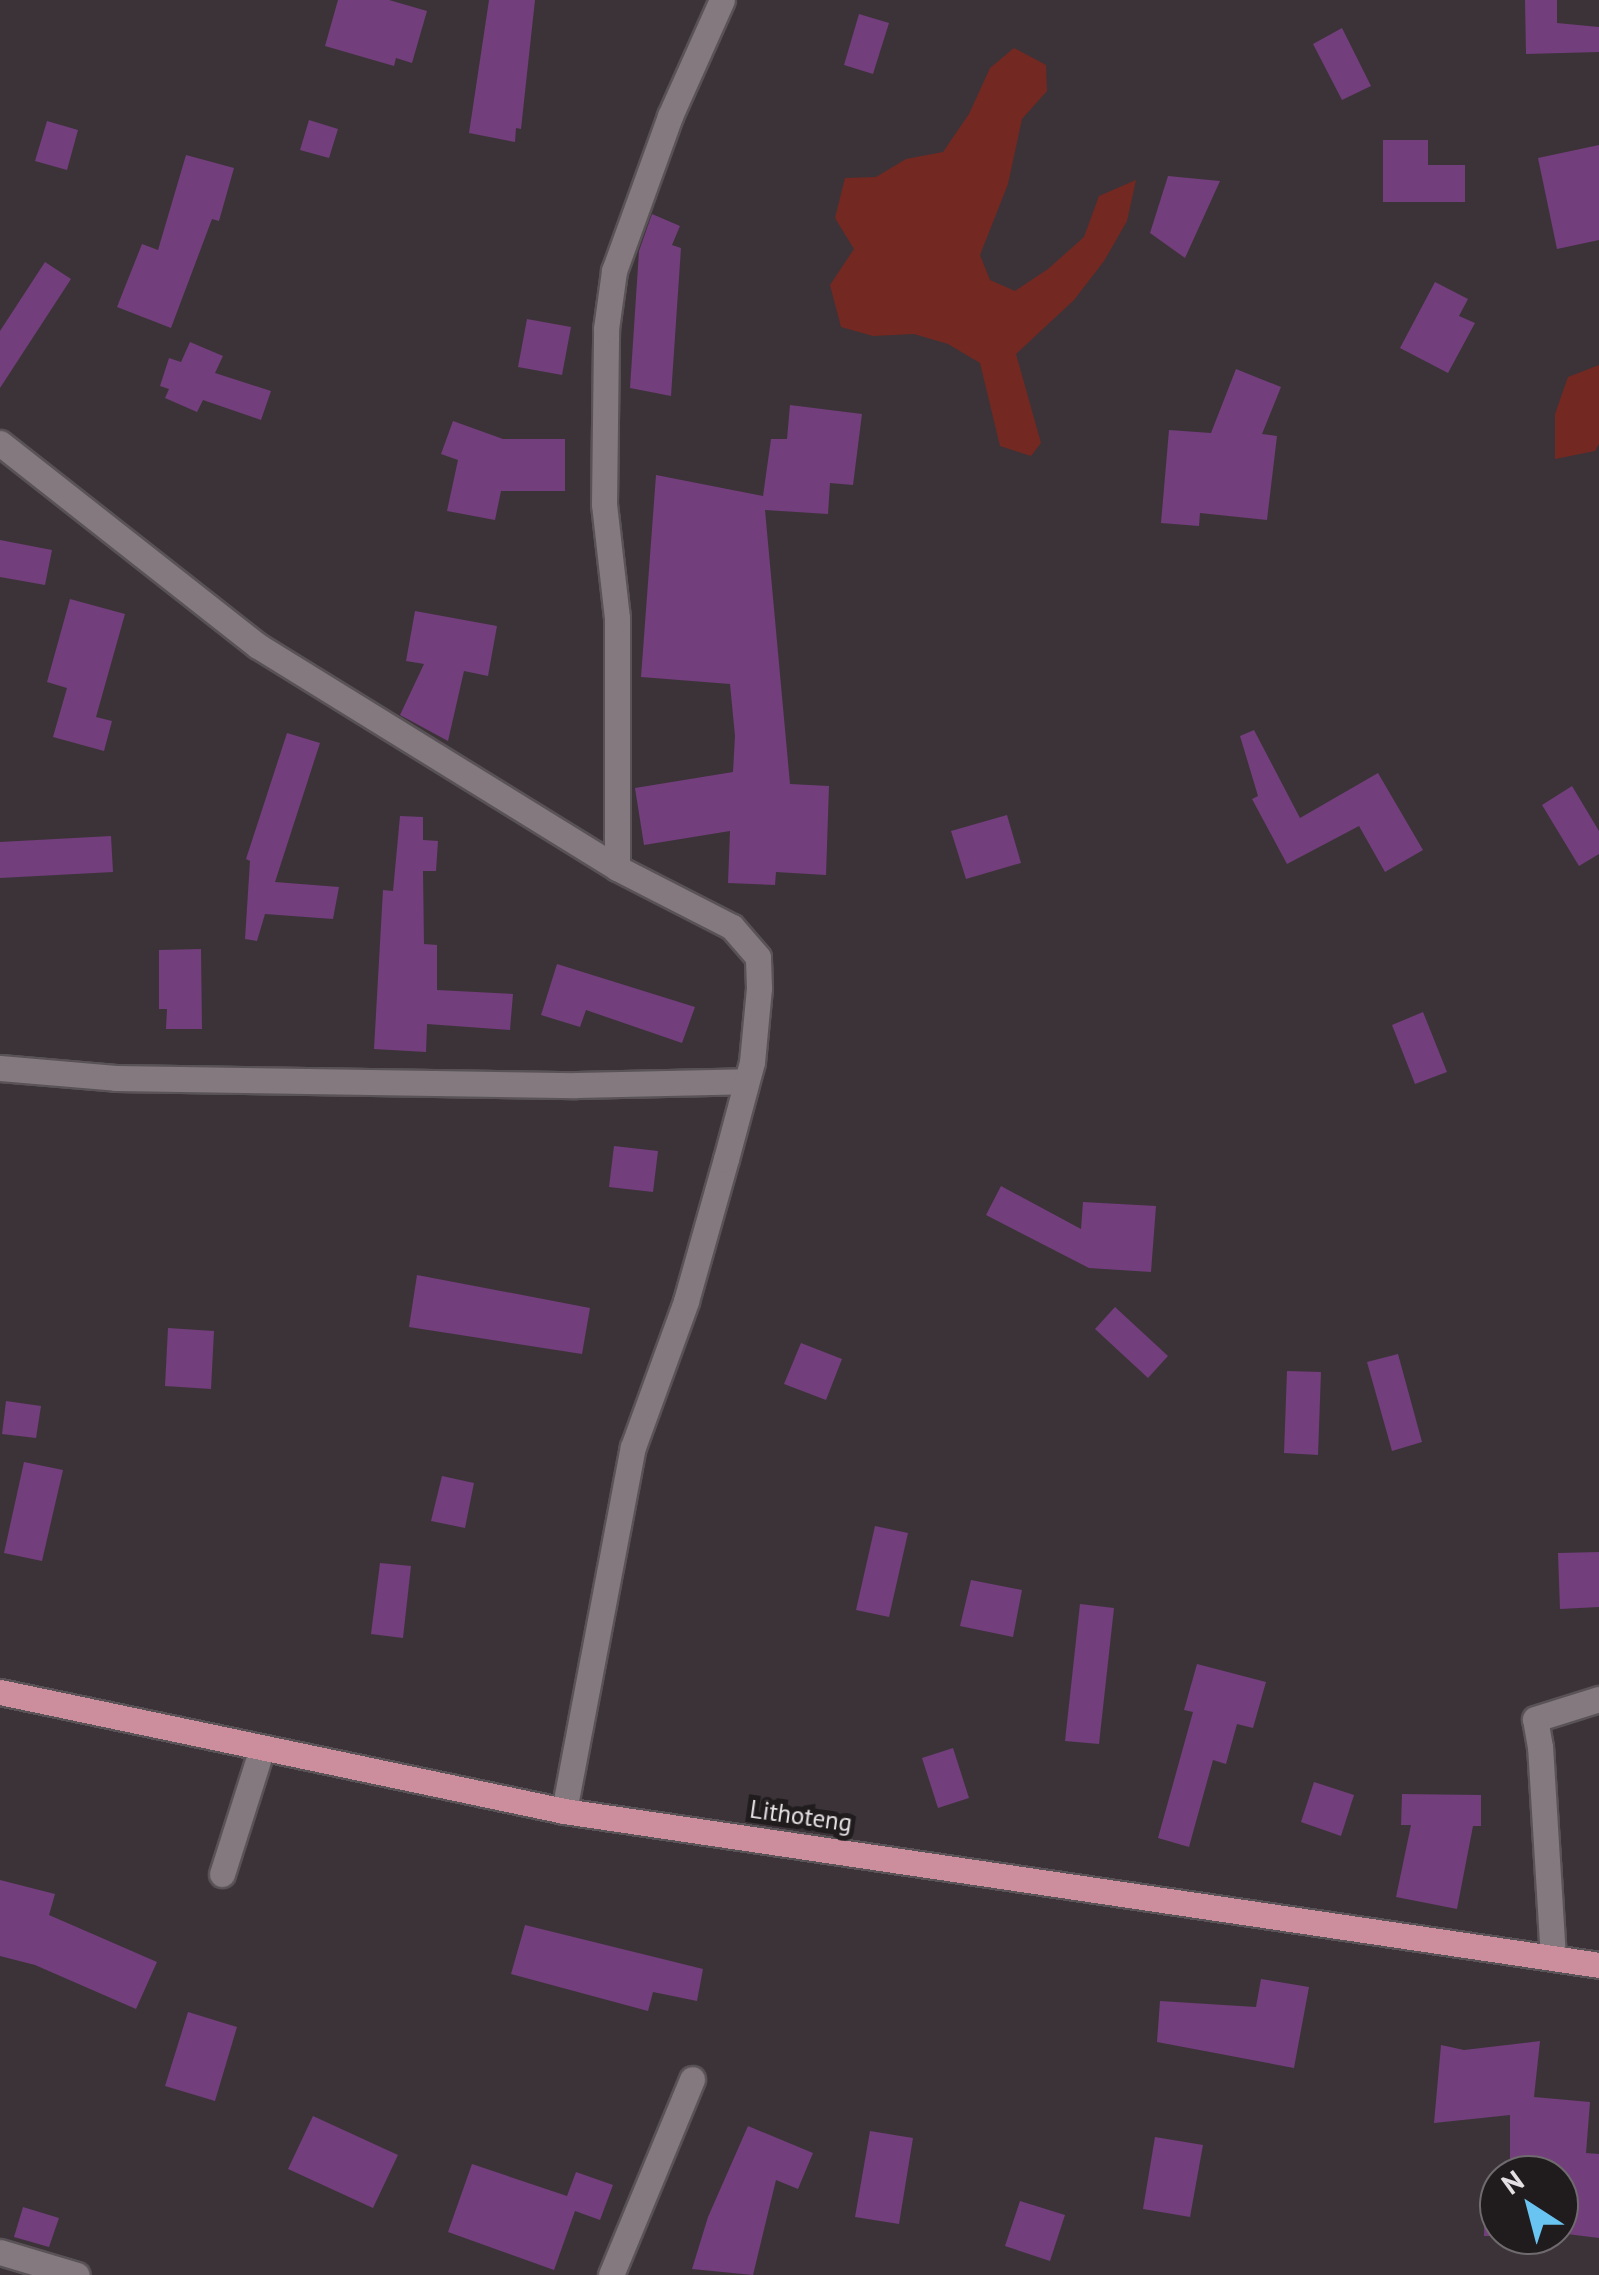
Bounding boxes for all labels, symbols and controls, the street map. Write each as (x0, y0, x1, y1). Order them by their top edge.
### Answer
street label: Lithoteng (748, 1794, 854, 1838)
north arrow (1479, 2155, 1579, 2255)
text: N (1494, 2162, 1531, 2202)

